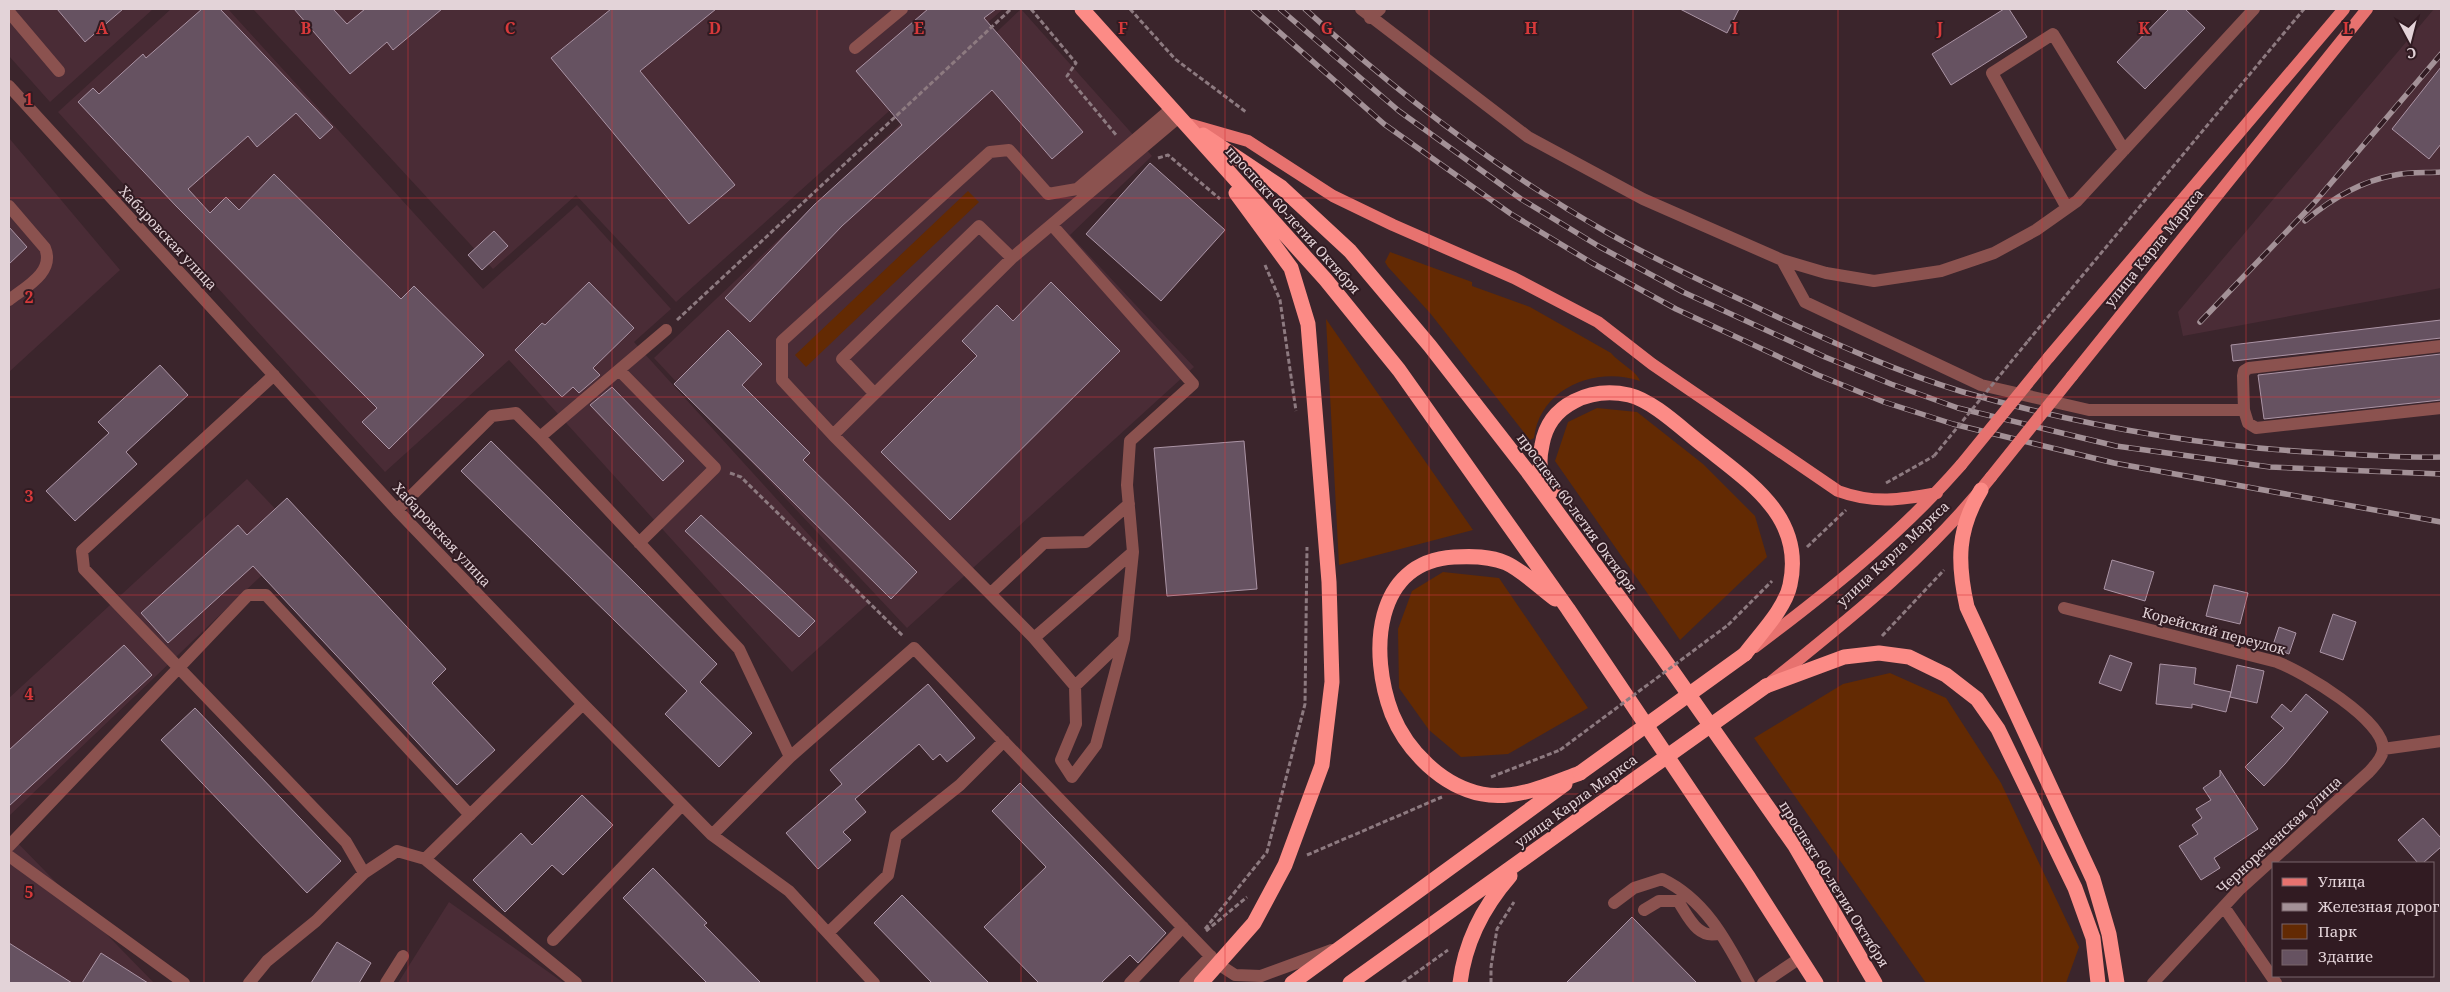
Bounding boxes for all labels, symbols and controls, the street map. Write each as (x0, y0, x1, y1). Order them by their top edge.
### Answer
north arrow (2385, 15, 2435, 65)
text: A (96, 17, 109, 39)
text: B (301, 17, 312, 39)
text: C (505, 17, 516, 39)
text: D (709, 17, 721, 39)
text: E (914, 17, 924, 39)
text: F (1118, 17, 1128, 39)
text: G (1321, 17, 1333, 39)
text: H (1524, 17, 1538, 39)
text: I (1732, 17, 1738, 39)
text: J (1936, 17, 1944, 39)
text: K (2138, 17, 2150, 39)
text: L (2343, 17, 2353, 39)
text: С (2406, 43, 2417, 63)
text: 1 (24, 88, 34, 110)
street label: проспект 60-летия Октября (1222, 142, 1365, 298)
street label: Хабаровская улица (115, 181, 222, 294)
street label: улица Карла Маркса (2100, 184, 2207, 311)
text: 2 (24, 286, 34, 308)
street label: проспект 60-летия Октября (1513, 429, 1642, 596)
street label: Хабаровская улица (389, 478, 496, 591)
text: 3 (24, 485, 34, 507)
street label: улица Карла Маркса (1832, 496, 1953, 611)
street label: Корейский переулок (2140, 602, 2289, 659)
text: 4 (24, 683, 34, 705)
street label: улица Карла Маркса (1511, 750, 1641, 852)
street label: Чернореченская улица (2212, 772, 2345, 898)
street label: проспект 60-летия Октября (1775, 797, 1894, 971)
legend (2272, 862, 2435, 977)
text: Улица (2318, 871, 2366, 891)
text: 5 (24, 881, 34, 903)
text: Железная дорога (2317, 896, 2448, 916)
text: Парк (2318, 921, 2357, 941)
text: Здание (2318, 946, 2373, 966)

